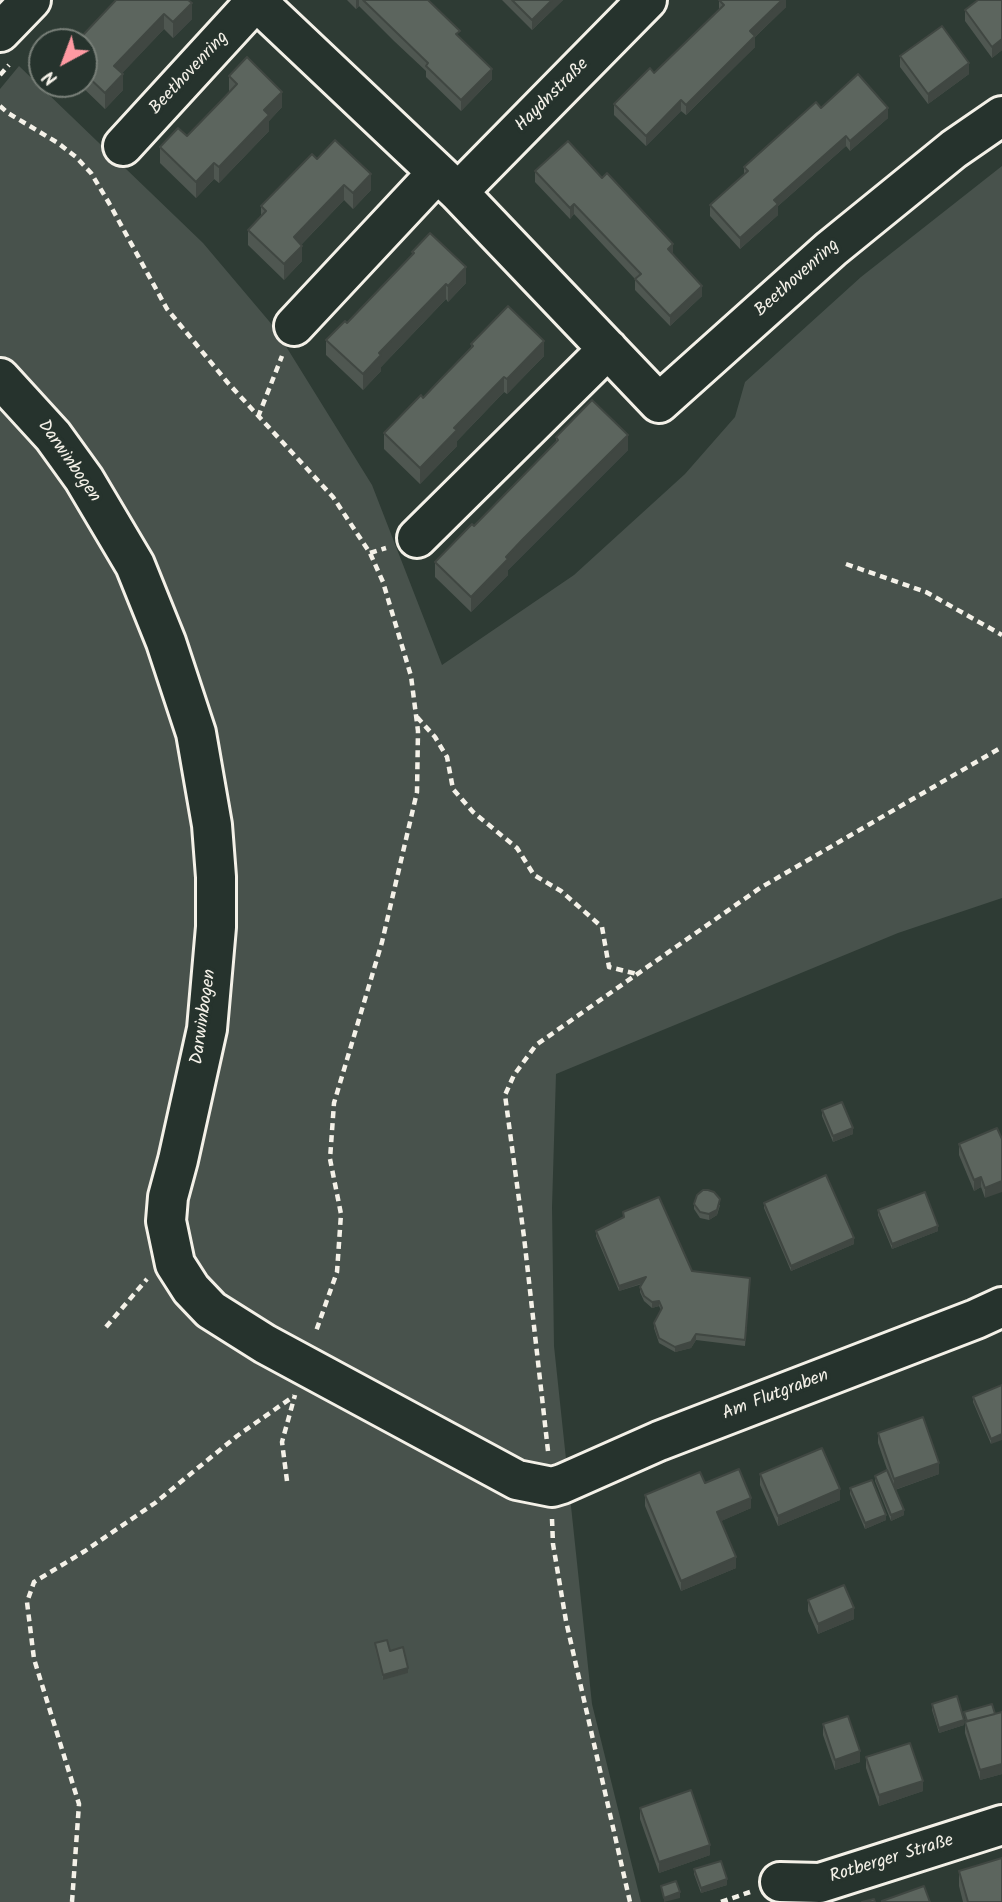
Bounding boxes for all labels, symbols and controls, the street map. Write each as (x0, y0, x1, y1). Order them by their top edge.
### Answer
north arrow (28, 28, 98, 98)
street label: Beethovenring (146, 28, 234, 120)
street label: Haydnstraße (512, 55, 594, 137)
text: N (36, 62, 65, 93)
street label: Beethovenring (751, 235, 845, 323)
street label: Darwinbogen (32, 417, 104, 507)
street label: Darwinbogen (188, 968, 222, 1066)
street label: Am Flutgraben (720, 1366, 832, 1426)
street label: Rotberger Straße (827, 1831, 957, 1889)

